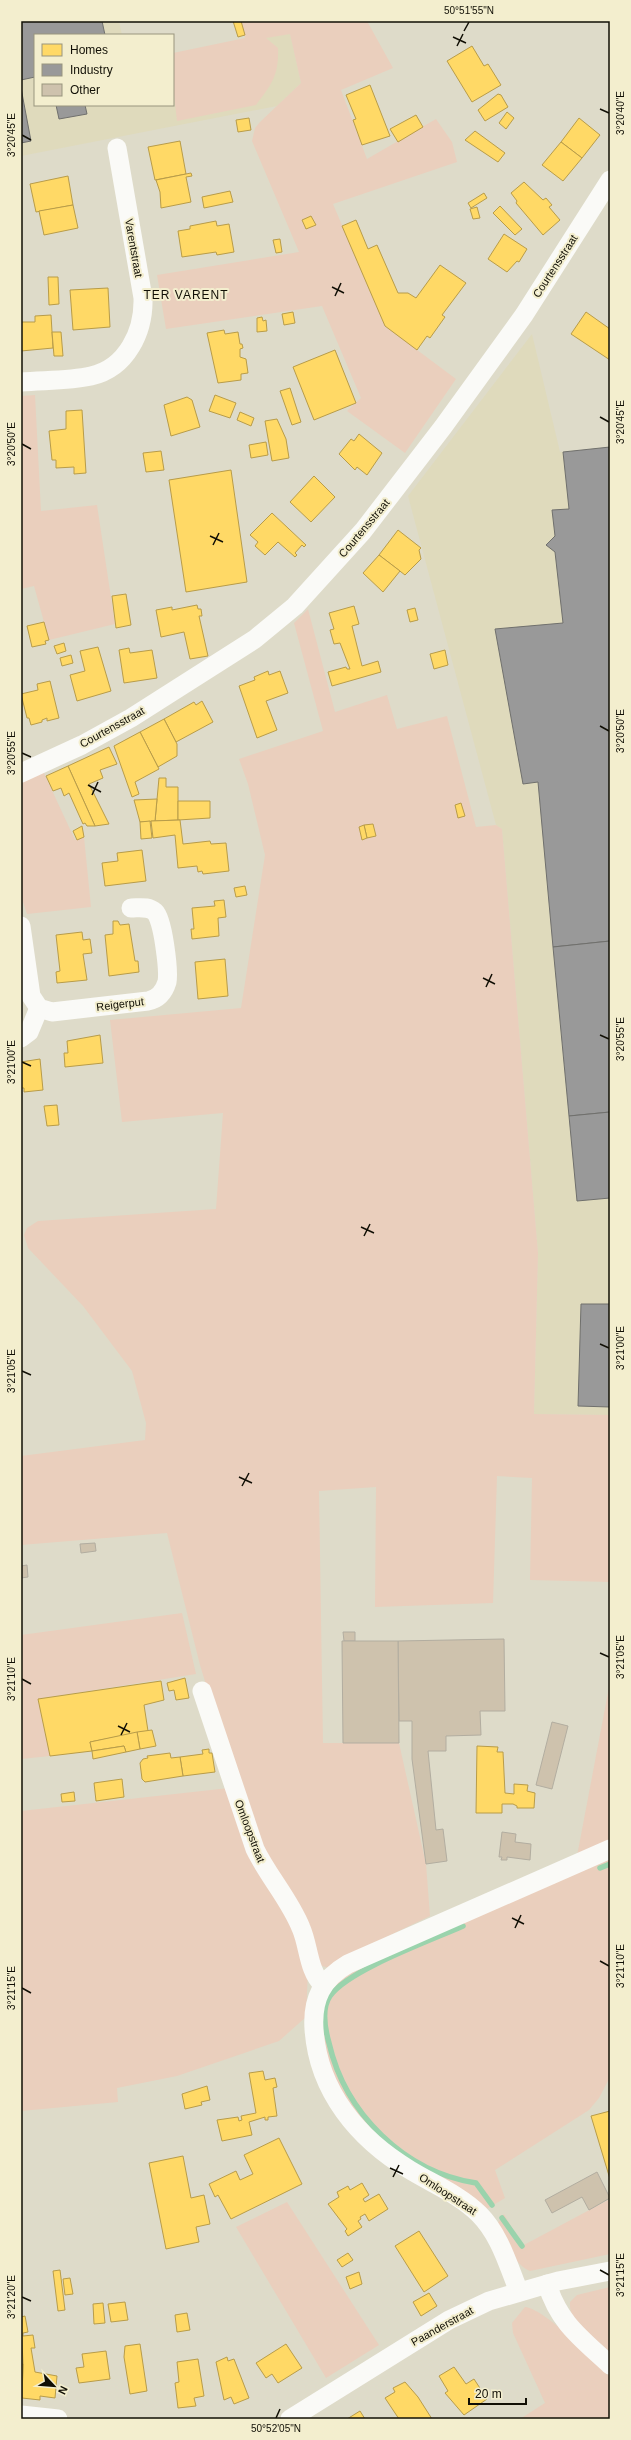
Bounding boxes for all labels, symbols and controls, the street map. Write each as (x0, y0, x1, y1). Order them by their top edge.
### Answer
text: 50°51'55"N (444, 5, 494, 16)
legend (34, 34, 174, 106)
text: Homes (70, 43, 108, 57)
text: Industry (70, 63, 113, 77)
text: Other (70, 83, 100, 97)
text: 3°20'40"E (615, 91, 626, 135)
text: 3°20'45"E (6, 113, 17, 157)
street label: Varentstraat (123, 218, 145, 278)
street label: Courtensstraat (530, 232, 580, 300)
district label: TER VARENT (143, 288, 229, 302)
text: 3°20'45"E (615, 400, 626, 444)
text: 3°20'50"E (6, 422, 17, 466)
street label: Courtensstraat (336, 497, 392, 559)
street label: Courtensstraat (78, 704, 146, 750)
text: 3°20'50"E (615, 709, 626, 753)
text: 3°20'55"E (6, 731, 17, 775)
street label: Reigerput (96, 995, 144, 1013)
text: 3°20'55"E (615, 1017, 626, 1061)
text: 3°21'00"E (6, 1040, 17, 1084)
text: 3°21'00"E (615, 1326, 626, 1370)
text: 3°21'05"E (6, 1349, 17, 1393)
text: 3°21'05"E (615, 1635, 626, 1679)
text: 3°21'10"E (6, 1657, 17, 1701)
street label: Omloopstraat (233, 1798, 267, 1864)
text: 3°21'10"E (615, 1944, 626, 1988)
text: 3°21'15"E (6, 1966, 17, 2010)
street label: Omloopstraat (417, 2171, 479, 2217)
text: 3°21'15"E (615, 2253, 626, 2297)
text: 3°21'20"E (6, 2275, 17, 2319)
street label: Paanderstraat (409, 2304, 475, 2348)
north arrow (34, 2366, 74, 2406)
scale bar (469, 2380, 526, 2406)
text: N (56, 2384, 70, 2397)
text: 20 m (475, 2387, 502, 2401)
text: 50°52'05"N (251, 2423, 301, 2434)

